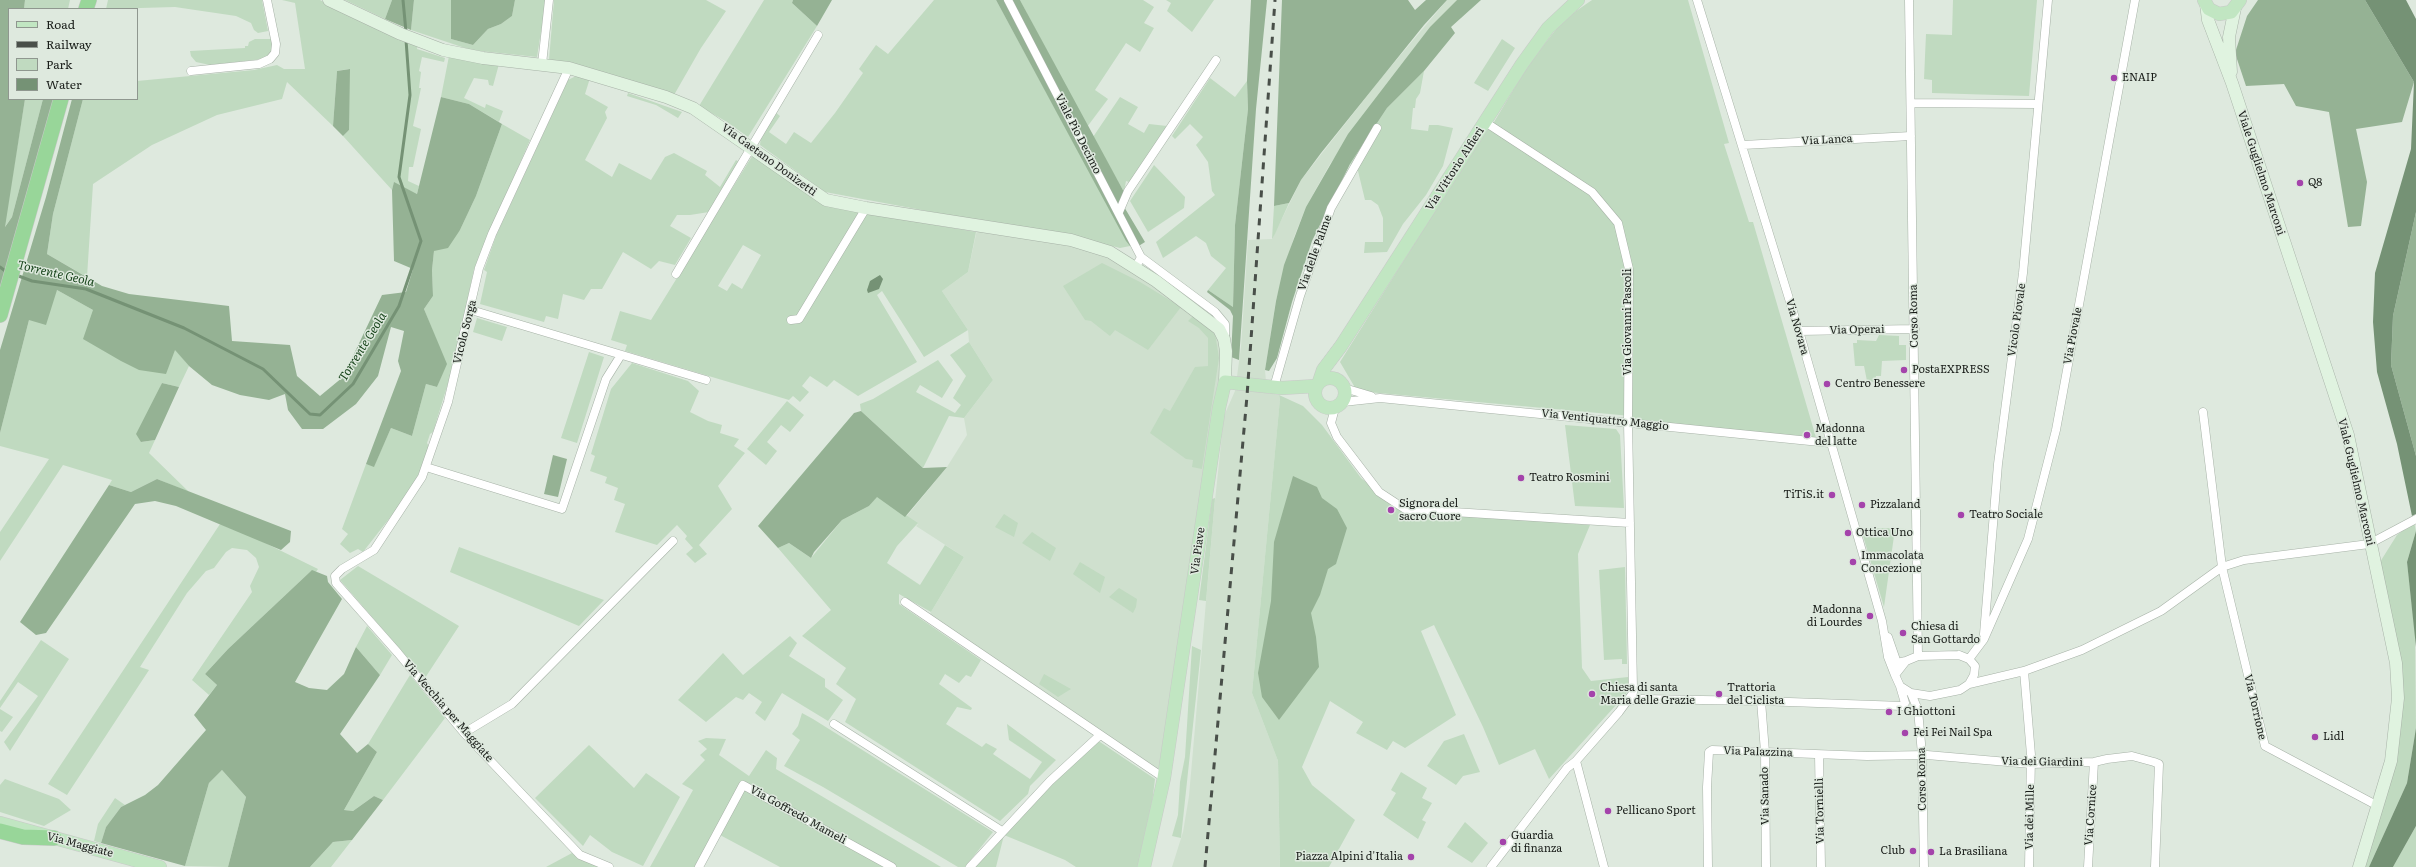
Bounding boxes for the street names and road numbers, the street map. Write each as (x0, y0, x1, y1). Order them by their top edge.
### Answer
street label: Viale Pio Decimo (1052, 92, 1104, 176)
street label: Viale Guglielmo Marconi (2235, 109, 2287, 237)
street label: Via Gaetano Donizetti (719, 121, 819, 199)
street label: Via Vittorio Alfieri (1423, 125, 1487, 213)
street label: Via Lanca (1801, 132, 1853, 148)
street label: Via delle Palme (1295, 213, 1335, 293)
street label: Via Giovanni Pascoli (1621, 269, 1635, 375)
street label: Vicolo Piovale (2005, 283, 2029, 357)
street label: Corso Roma (1907, 284, 1921, 348)
street label: Via Novara (1783, 297, 1811, 357)
street label: Vicolo Sorga (451, 299, 479, 365)
street label: Via Piovale (2061, 306, 2085, 366)
street label: Via Operai (1829, 323, 1885, 337)
street label: Via Ventiquattro Maggio (1541, 407, 1669, 433)
street label: Viale Guglielmo Marconi (2335, 417, 2377, 547)
street label: Via Piave (1188, 527, 1208, 575)
street label: Via Vecchia per Maggiate (400, 657, 496, 765)
street label: Via Torrione (2241, 673, 2269, 741)
street label: Via Palazzina (1723, 744, 1793, 760)
street label: Corso Roma (1915, 747, 1929, 811)
street label: Via dei Giardini (2001, 755, 2083, 769)
street label: Via Sanado (1758, 767, 1772, 825)
street label: Via Tornielli (1813, 778, 1827, 844)
street label: Via Goffredo Mameli (747, 783, 849, 847)
street label: Via dei Mille (2023, 784, 2037, 850)
street label: Via Cornice (2082, 784, 2100, 846)
street label: Via Maggiate (45, 830, 115, 860)

